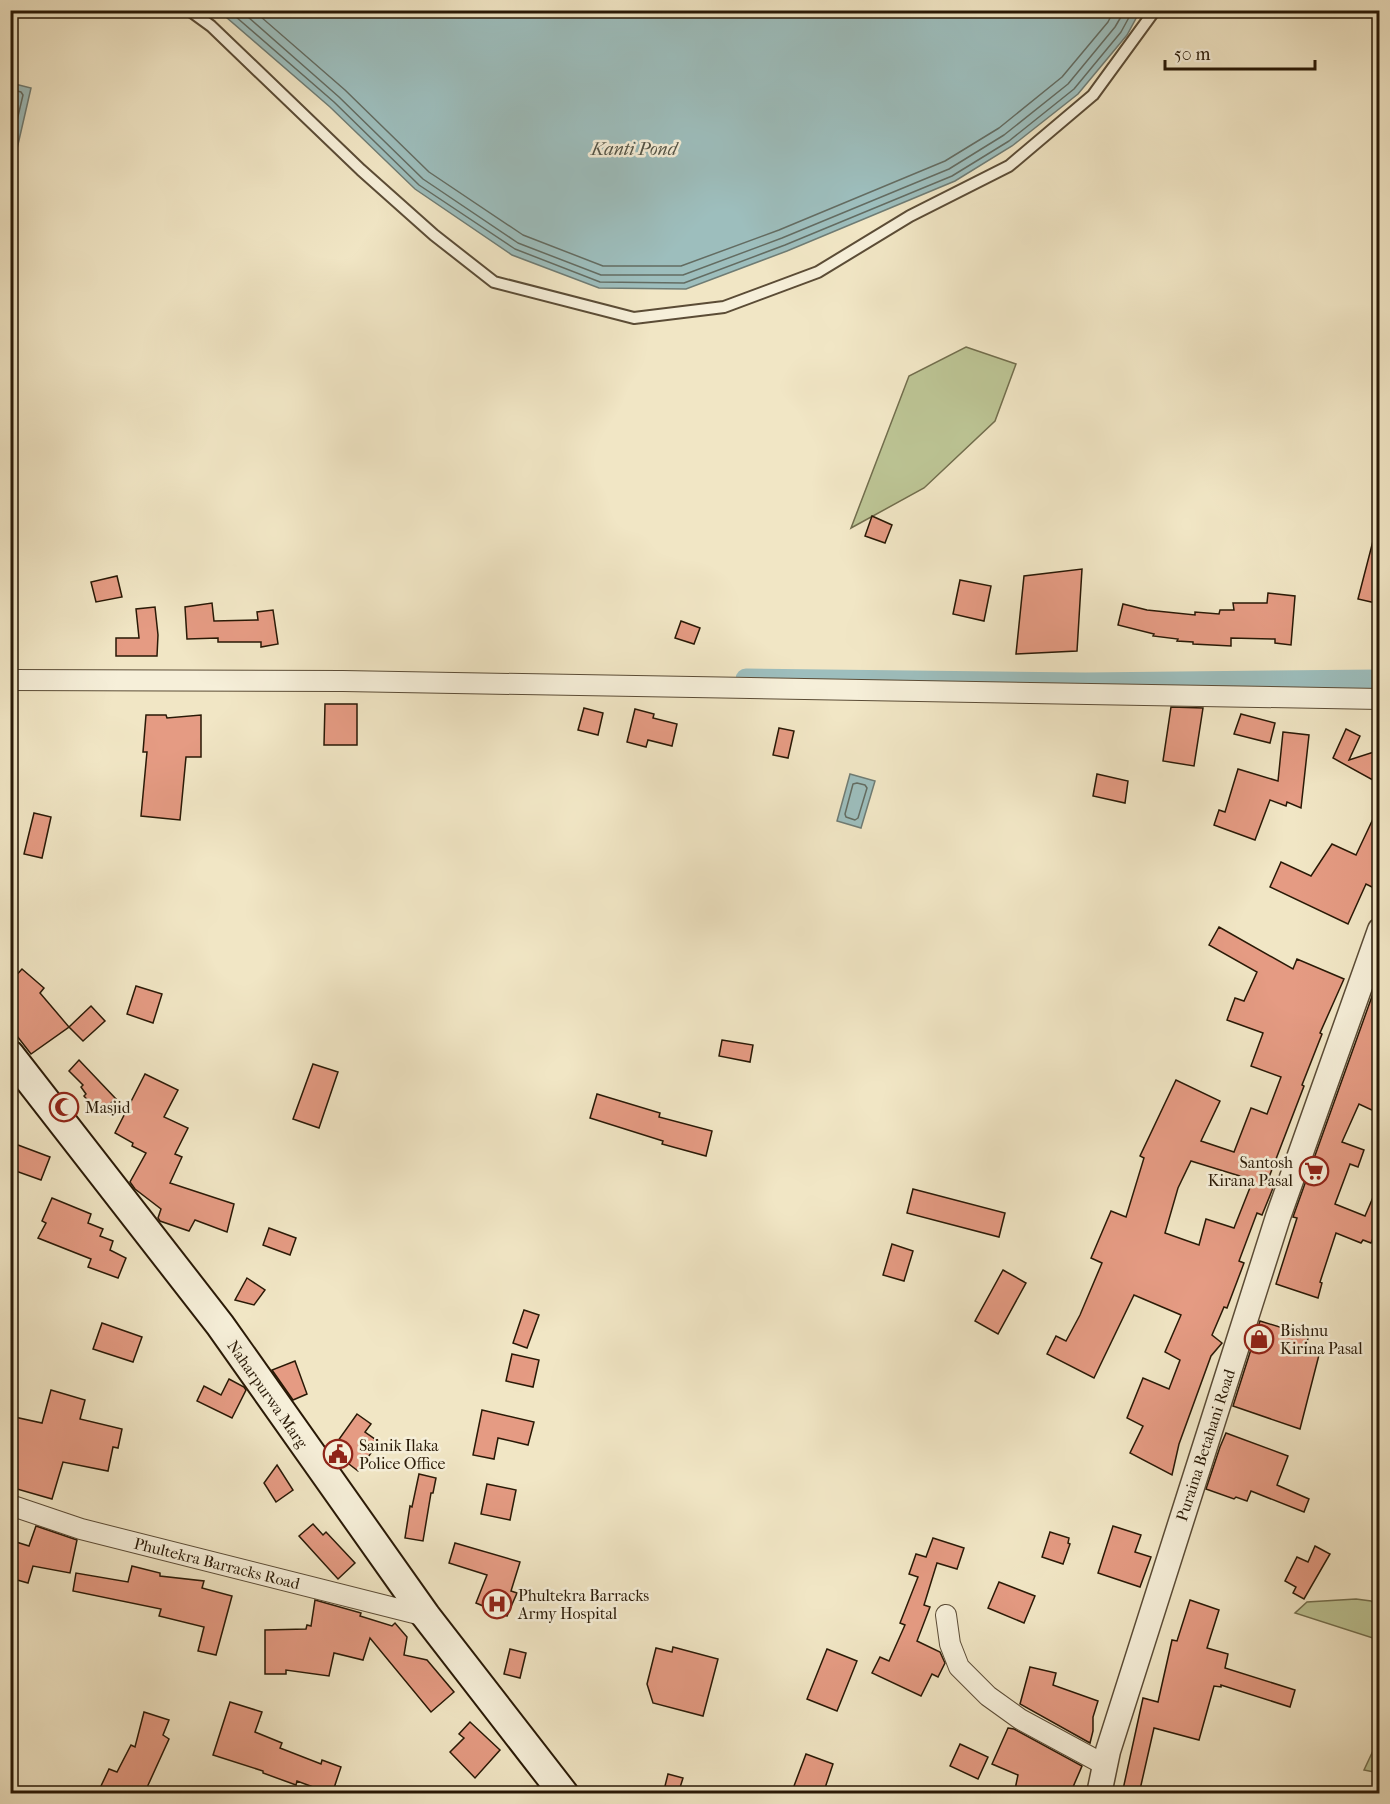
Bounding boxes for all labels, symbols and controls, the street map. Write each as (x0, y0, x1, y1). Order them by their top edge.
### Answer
scale bar (1165, 33, 1315, 71)
text: 50 m (1174, 44, 1211, 65)
water label: Kanti Pond (589, 139, 680, 160)
mosque icon: Masjid (48, 1091, 80, 1123)
place label: Masjid (85, 1098, 131, 1117)
place label: Santosh Kirana Pasal (1208, 1153, 1294, 1190)
supermarket icon: Santosh Kirana Pasal (1298, 1155, 1330, 1187)
place label: Bishnu Kirina Pasal (1280, 1321, 1363, 1358)
shop icon: Bishnu Kirina Pasal (1243, 1323, 1275, 1355)
street label: Naharpurwa Marg (223, 1337, 312, 1452)
street label: Puraina Betahani Road (1172, 1367, 1239, 1524)
place label: Sainik Ilaka Police Office (359, 1436, 445, 1473)
public building icon: Sainik Ilaka Police Office (322, 1438, 354, 1470)
street label: Phultekra Barracks Road (132, 1534, 302, 1593)
place label: Phultekra Barracks Army Hospital (517, 1586, 649, 1623)
hospital icon: Phultekra Barracks Army Hospital (481, 1588, 513, 1620)

